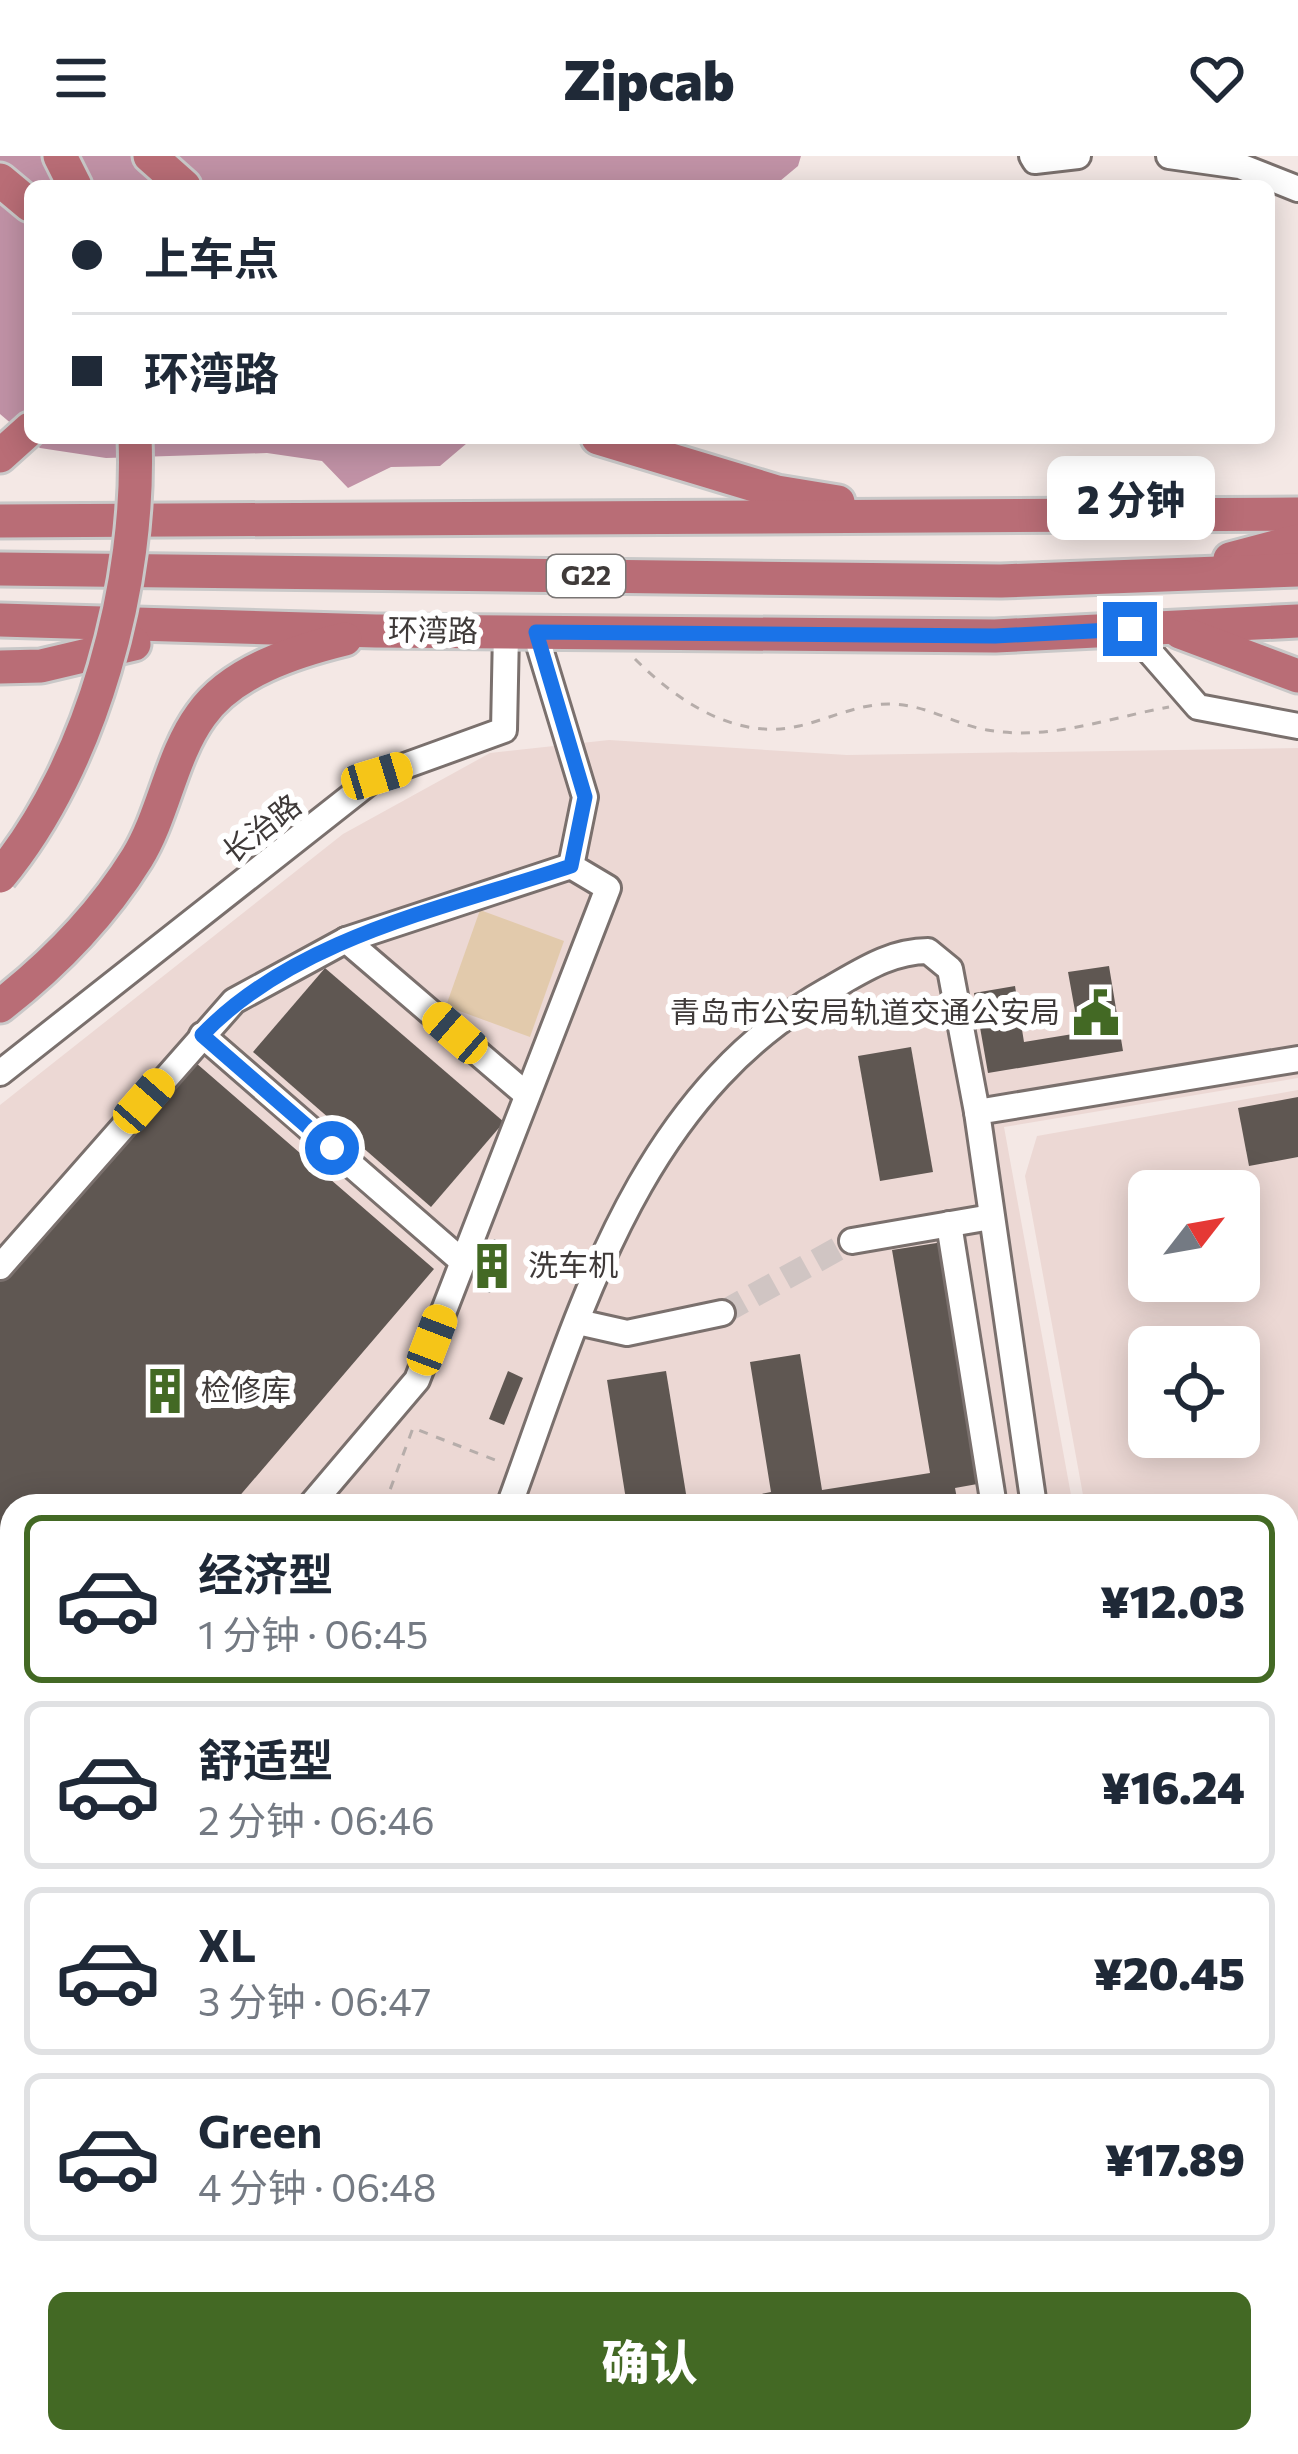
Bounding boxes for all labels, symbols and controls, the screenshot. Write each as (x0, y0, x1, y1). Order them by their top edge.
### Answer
icon: menu (48, 45, 114, 111)
text: Zipcab (563, 45, 735, 111)
icon: heart (1184, 45, 1250, 111)
text: 上车点 (144, 229, 279, 284)
text: 环湾路 (144, 344, 279, 399)
callout: 2 分钟 (1046, 455, 1214, 539)
text: 2 分钟 (1077, 474, 1185, 522)
road number: G22 (547, 555, 625, 597)
route end (1103, 602, 1157, 656)
street label: 环湾路 (388, 609, 478, 648)
car (337, 748, 417, 804)
street label: 长治路 (214, 785, 307, 869)
public building icon: 青岛市公安局轨道交通公安局 (1071, 988, 1121, 1038)
place label: 青岛市公安局轨道交通公安局 (670, 992, 1060, 1029)
car (416, 996, 494, 1070)
car (107, 1062, 181, 1140)
route start (305, 1121, 359, 1175)
north arrow (1128, 1170, 1260, 1302)
map controls (1128, 1170, 1260, 1458)
building icon: 洗车机 (467, 1241, 517, 1291)
place label: 洗车机 (528, 1245, 618, 1282)
car (402, 1300, 462, 1380)
button: locate (1128, 1326, 1260, 1458)
building icon: 检修库 (140, 1366, 190, 1416)
place label: 检修库 (201, 1370, 291, 1407)
icon: car (54, 1545, 162, 1653)
text: 经济型 (198, 1545, 333, 1600)
text: ¥12.03 (1100, 1572, 1245, 1627)
text: 1 分钟 · 06:45 (198, 1609, 428, 1657)
icon: car (54, 1731, 162, 1839)
text: 舒适型 (198, 1731, 333, 1786)
text: ¥16.24 (1101, 1758, 1245, 1813)
text: 2 分钟 · 06:46 (198, 1795, 435, 1843)
text: XL (198, 1916, 256, 1971)
icon: car (54, 1917, 162, 2025)
text: ¥20.45 (1093, 1944, 1245, 1999)
text: 3 分钟 · 06:47 (198, 1976, 431, 2024)
text: Green (198, 2102, 322, 2157)
icon: car (54, 2103, 162, 2211)
text: ¥17.89 (1105, 2130, 1245, 2185)
text: 4 分钟 · 06:48 (198, 2162, 436, 2210)
button: 确认 (48, 2292, 1251, 2430)

